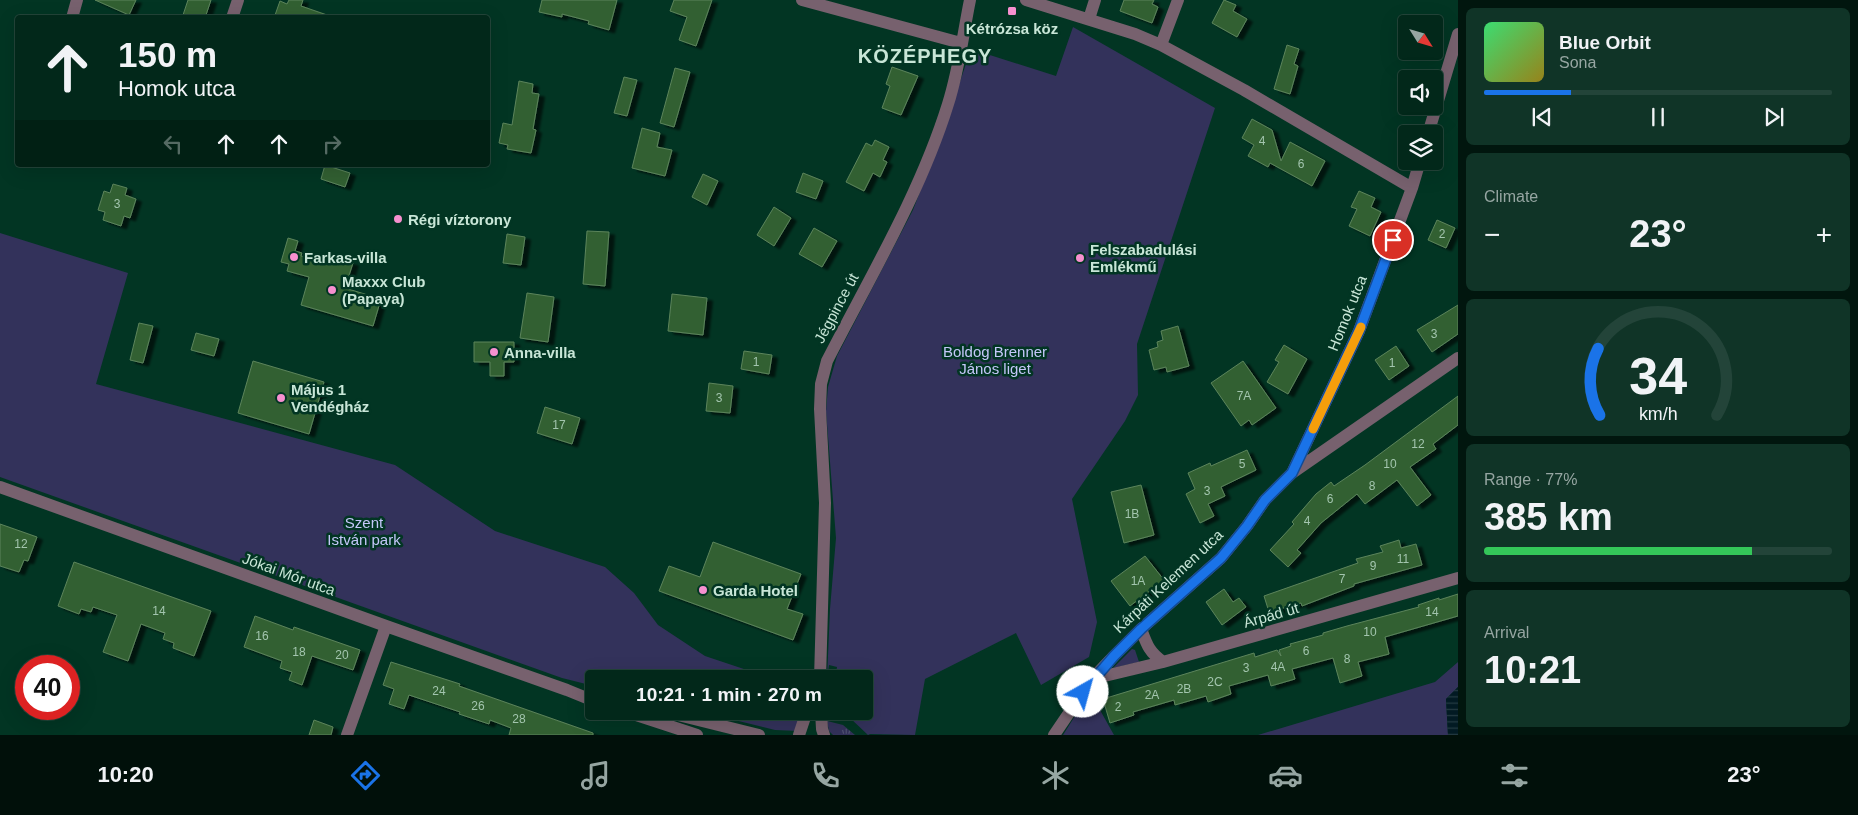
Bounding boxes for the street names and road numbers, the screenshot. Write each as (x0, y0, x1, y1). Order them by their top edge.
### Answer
street label: Jégpince út (810, 269, 862, 346)
street label: Homok utca (1324, 272, 1370, 353)
street label: Kárpáti Kelemen utca (1110, 525, 1227, 636)
street label: Jókai Mór utca (240, 549, 338, 599)
street label: Árpád út (1241, 599, 1301, 631)

